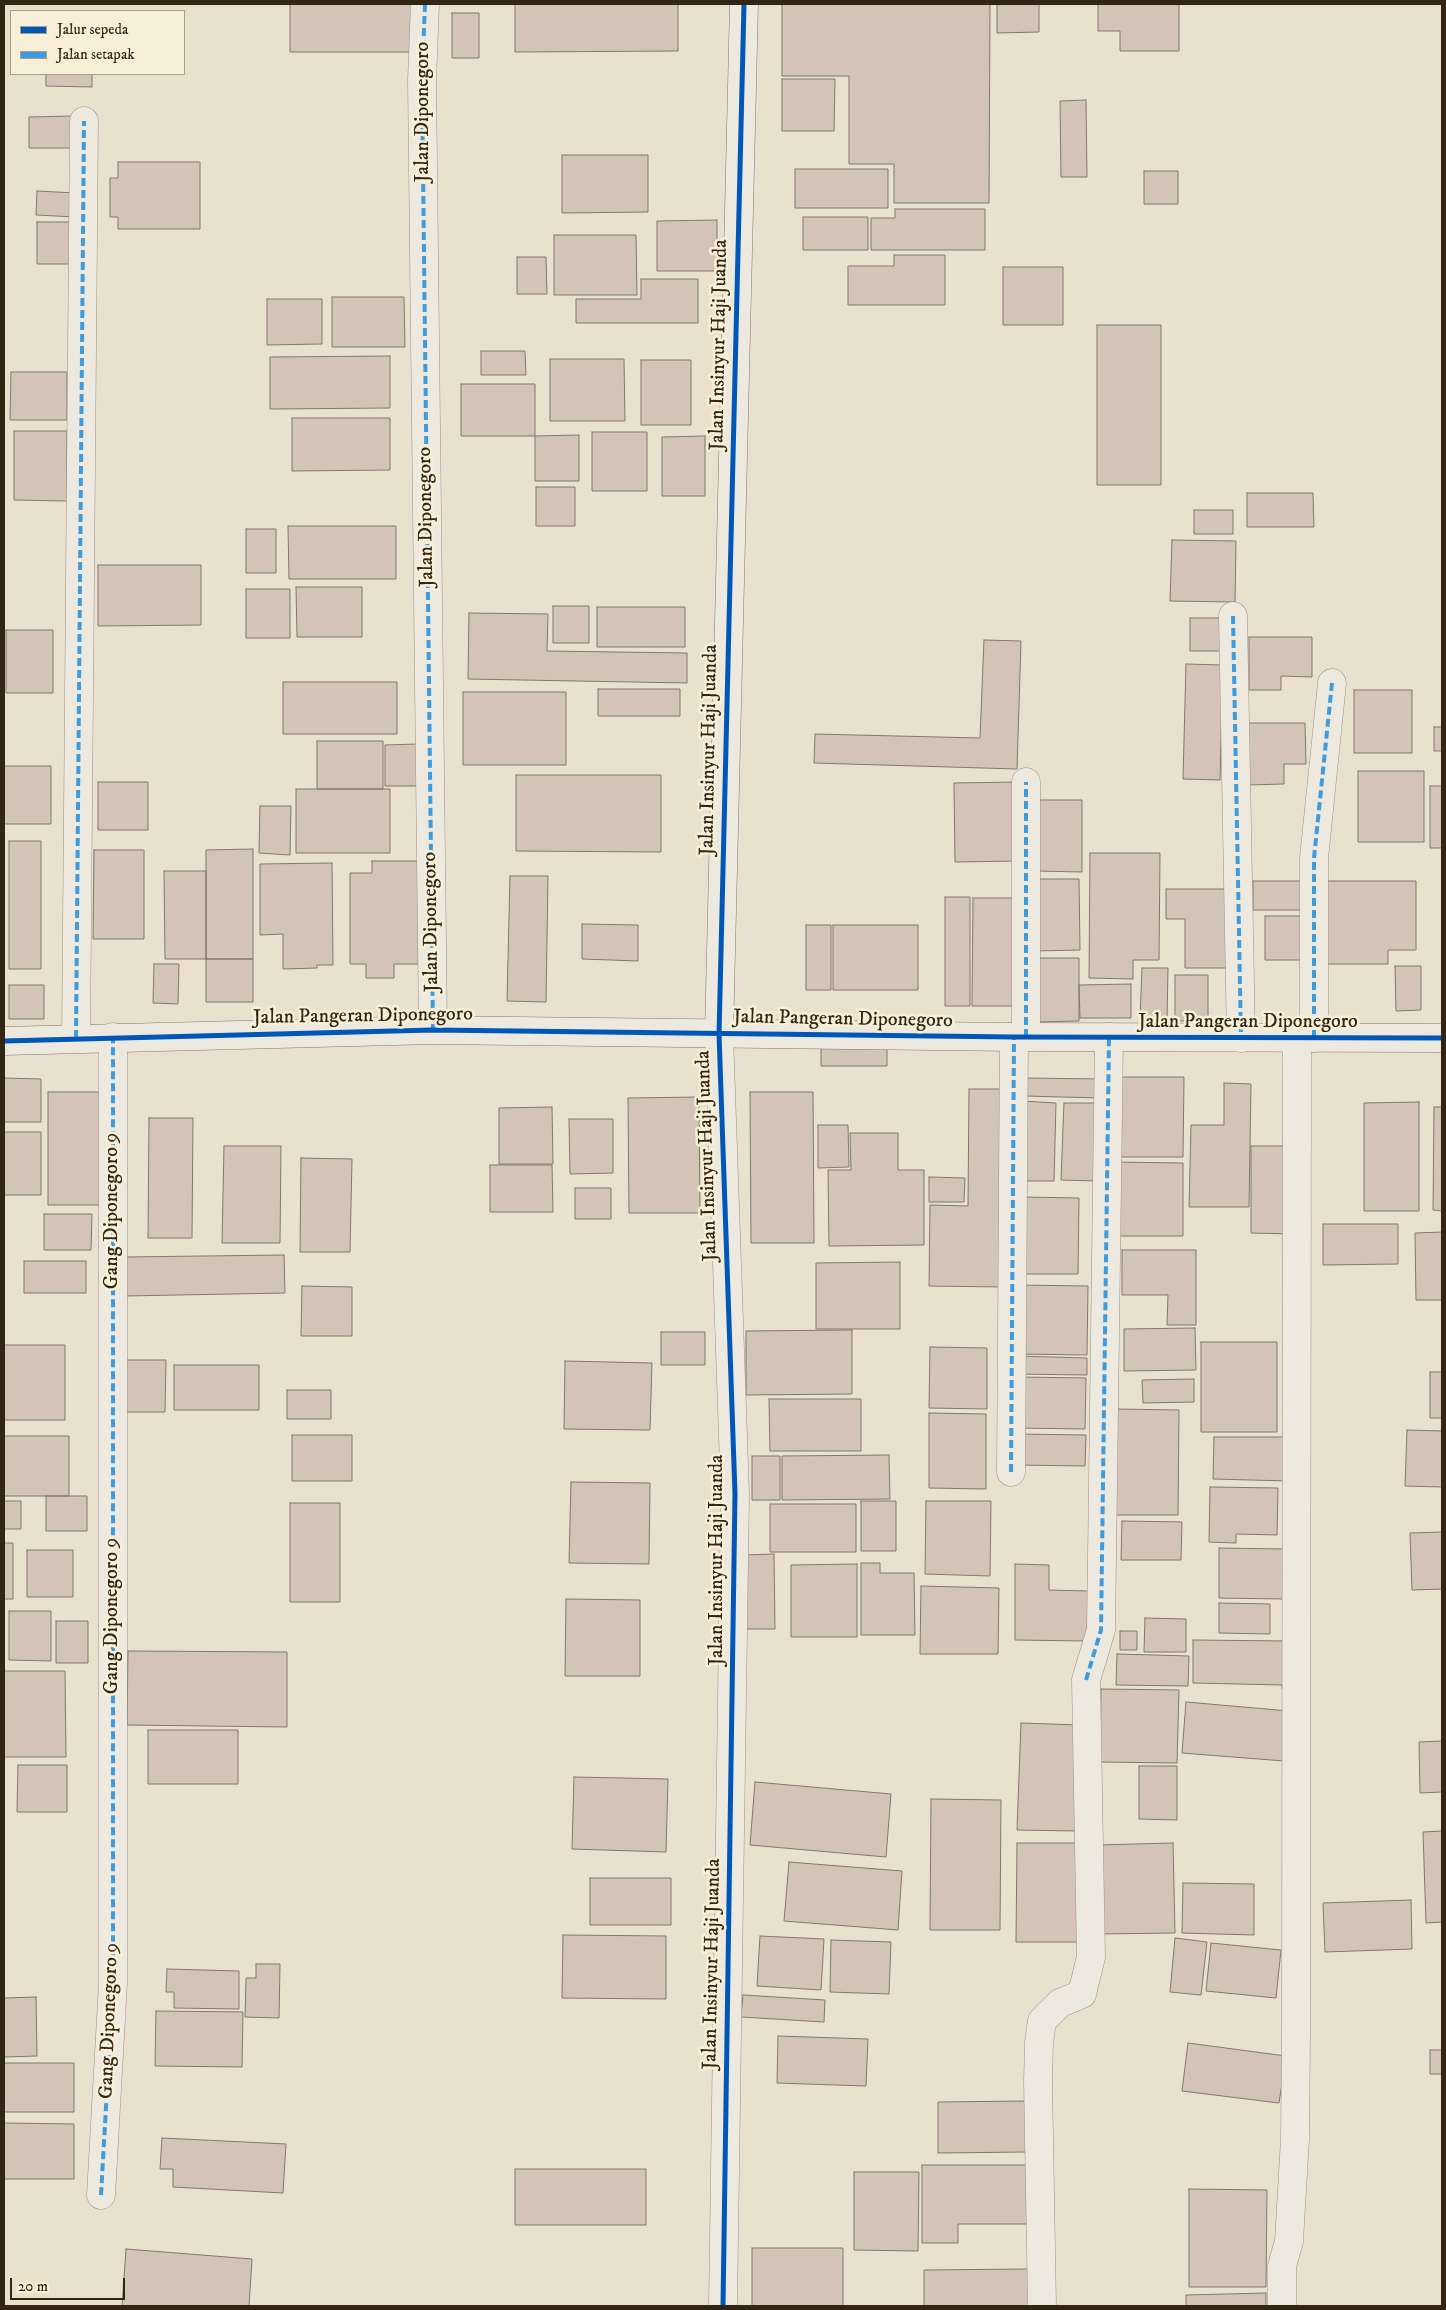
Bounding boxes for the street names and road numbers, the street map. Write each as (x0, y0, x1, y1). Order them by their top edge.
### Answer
street label: Jalan Diponegoro (412, 42, 436, 182)
street label: Jalan Insinyur Haji Juanda (706, 239, 734, 451)
street label: Jalan Diponegoro (414, 447, 440, 587)
street label: Jalan Insinyur Haji Juanda (696, 644, 724, 856)
street label: Jalan Diponegoro (419, 852, 445, 992)
street label: Jalan Pangeran Diponegoro (253, 1003, 473, 1031)
street label: Jalan Pangeran Diponegoro (733, 1006, 953, 1034)
street label: Jalan Pangeran Diponegoro (1138, 1011, 1358, 1035)
street label: Jalan Insinyur Haji Juanda (692, 1050, 724, 1262)
street label: Gang Diponegoro 9 (101, 1133, 125, 1289)
street label: Jalan Insinyur Haji Juanda (706, 1454, 730, 1666)
street label: Gang Diponegoro 9 (101, 1538, 125, 1694)
street label: Jalan Insinyur Haji Juanda (699, 1858, 727, 2070)
street label: Gang Diponegoro 9 (95, 1942, 125, 2100)

